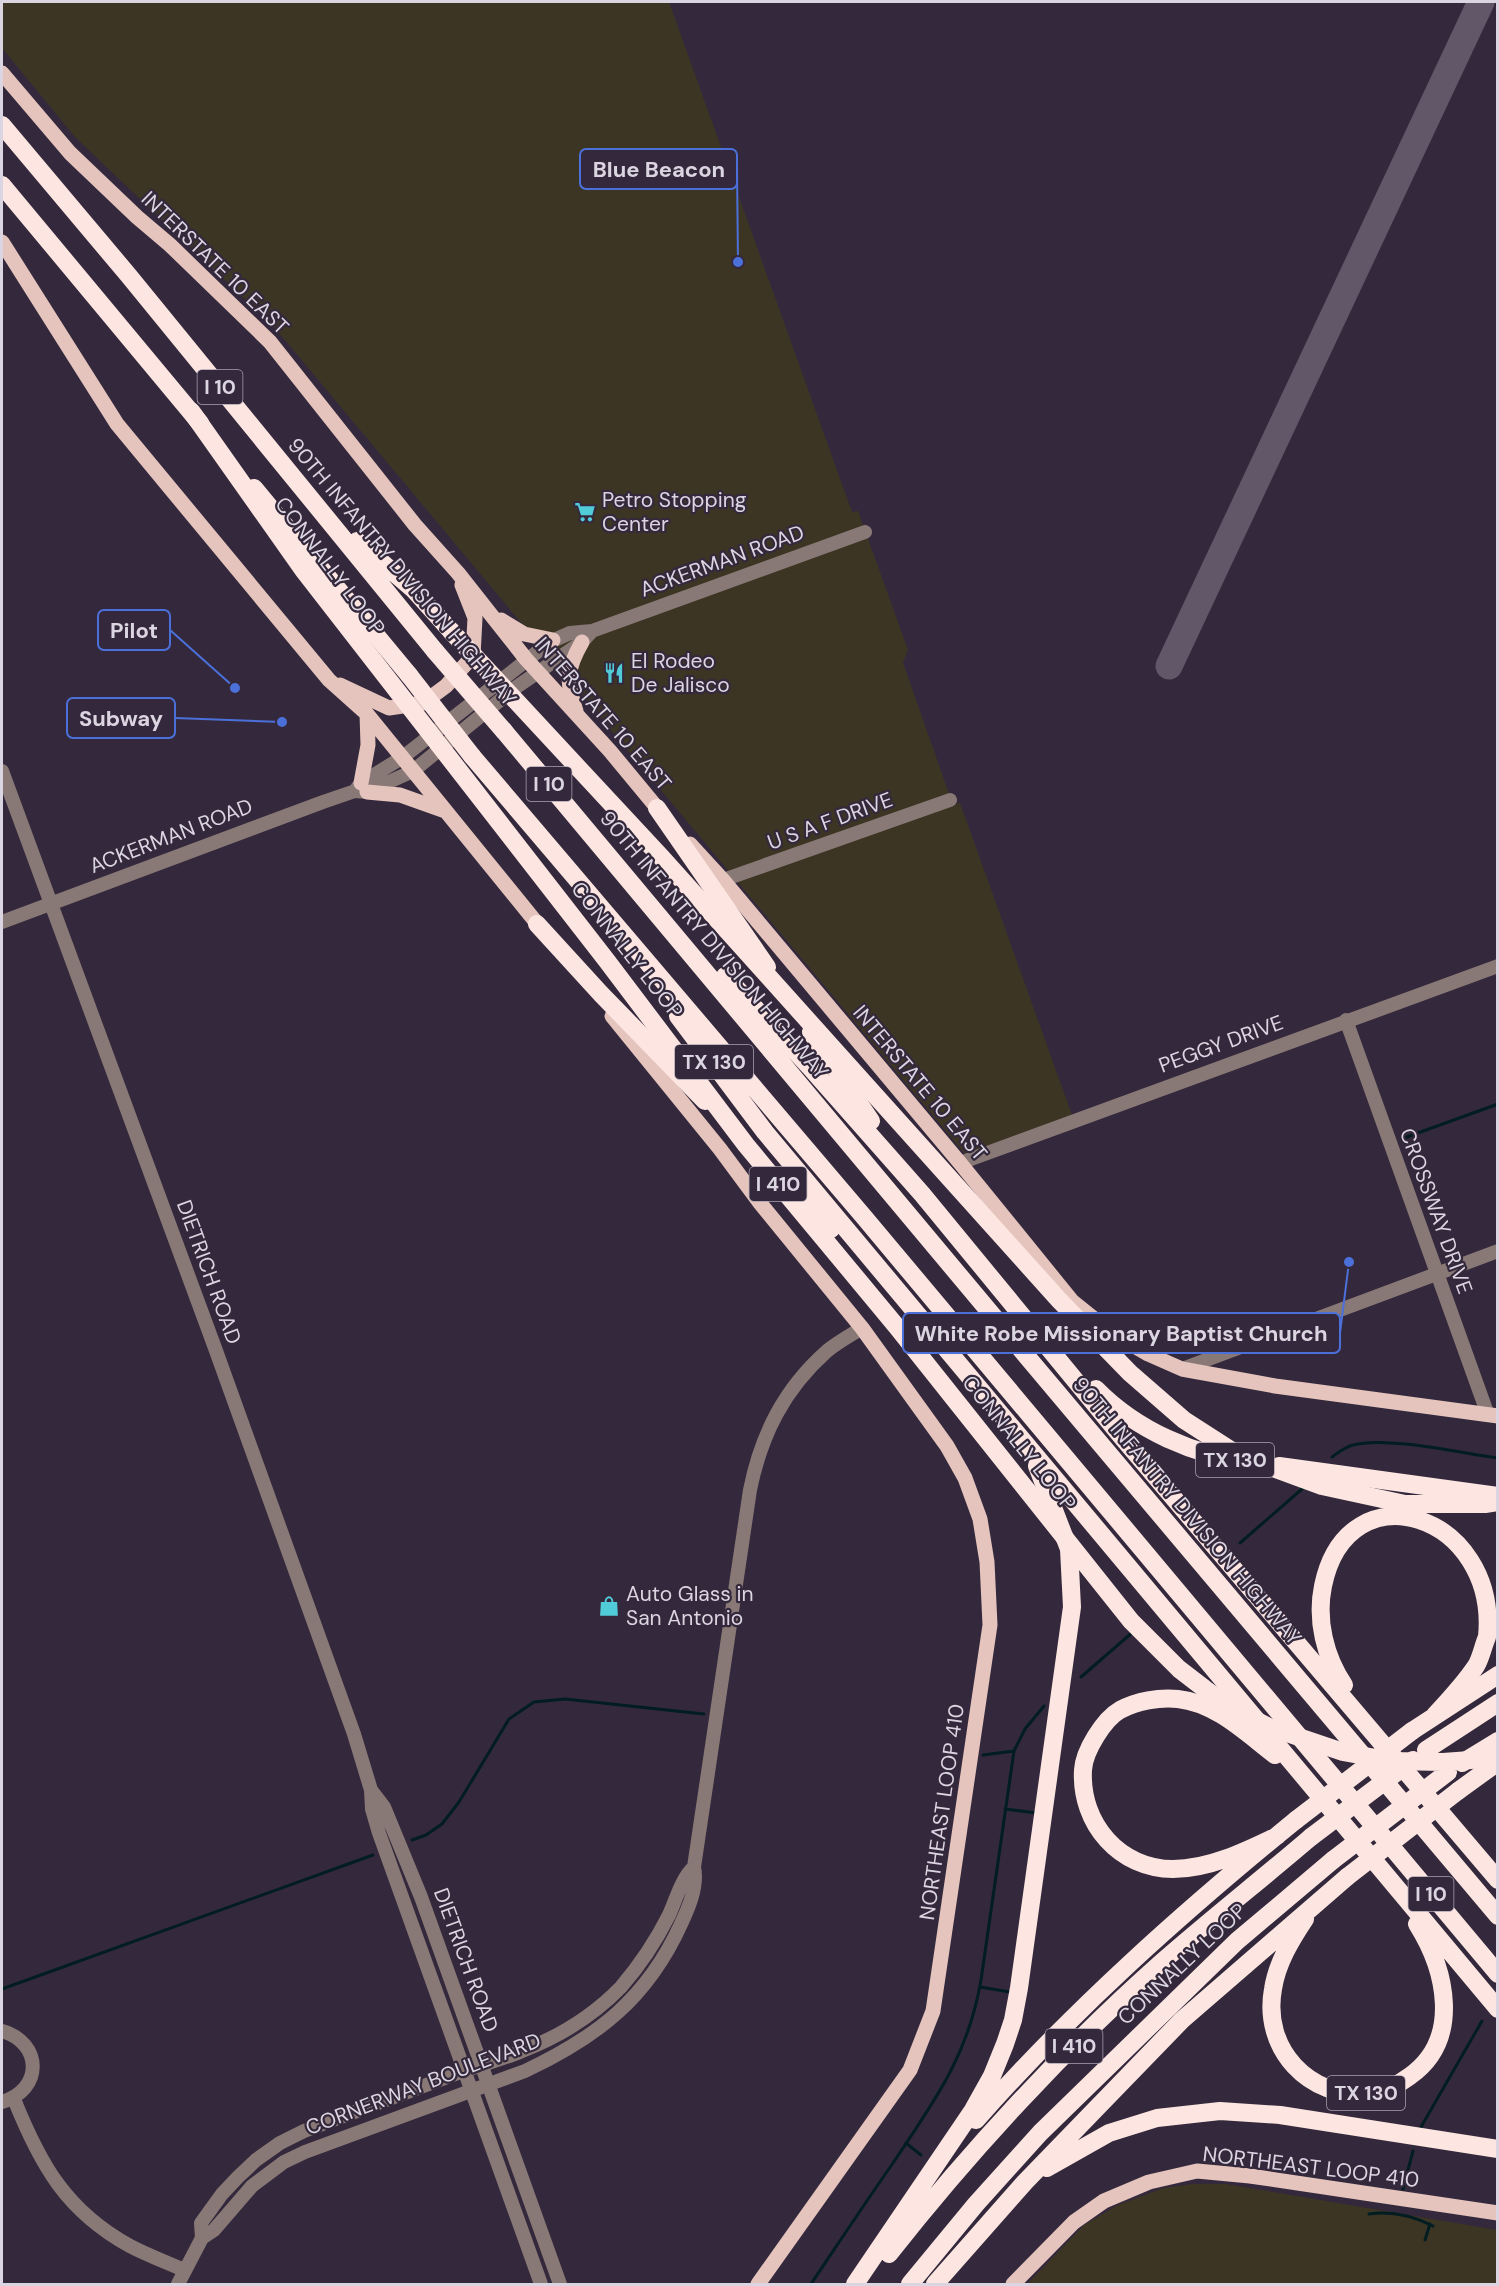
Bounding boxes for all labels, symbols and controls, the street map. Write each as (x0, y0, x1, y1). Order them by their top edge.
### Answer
callout: Blue Beacon (580, 149, 737, 189)
text: Blue Beacon (593, 155, 725, 184)
street label: INTERSTATE 10 EAST (135, 185, 295, 341)
road number: I 10 (198, 370, 242, 404)
street label: 90TH INFANTRY DIVISION HIGHWAY (281, 432, 523, 712)
place label: Petro Stopping Center (602, 486, 747, 538)
street label: CONNALLY LOOP (269, 491, 391, 641)
supermarket icon: Petro Stopping Center (573, 500, 597, 524)
street label: ACKERMAN ROAD (636, 518, 808, 604)
callout: Pilot (98, 610, 170, 650)
text: Pilot (110, 616, 158, 645)
street label: INTERSTATE 10 EAST (528, 631, 678, 797)
place label: El Rodeo De Jalisco (631, 647, 730, 699)
restaurant icon: El Rodeo De Jalisco (602, 661, 626, 685)
callout: Subway (67, 698, 175, 738)
text: Subway (79, 704, 163, 733)
road number: I 10 (526, 767, 572, 801)
street label: U S A F DRIVE (764, 785, 896, 857)
street label: ACKERMAN ROAD (85, 792, 257, 880)
street label: 90TH INFANTRY DIVISION HIGHWAY (593, 805, 835, 1085)
street label: CONNALLY LOOP (565, 876, 689, 1024)
street label: INTERSTATE 10 EAST (847, 999, 994, 1167)
street label: PEGGY DRIVE (1155, 1009, 1287, 1079)
road number: TX 130 (675, 1045, 753, 1079)
street label: CROSSWAY DRIVE (1393, 1124, 1479, 1298)
road number: I 410 (750, 1167, 806, 1201)
street label: DIETRICH ROAD (170, 1196, 248, 1348)
callout: White Robe Missionary Baptist Church (903, 1313, 1340, 1353)
text: White Robe Missionary Baptist Church (914, 1319, 1328, 1348)
street label: CONNALLY LOOP (956, 1370, 1082, 1516)
street label: 90TH INFANTRY DIVISION HIGHWAY (1066, 1371, 1308, 1651)
road number: TX 130 (1196, 1443, 1274, 1477)
place label: Auto Glass in San Antonio (626, 1580, 754, 1632)
shop icon: Auto Glass in San Antonio (597, 1594, 621, 1618)
street label: NORTHEAST LOOP 410 (913, 1702, 971, 1922)
road number: I 10 (1408, 1877, 1454, 1911)
street label: DIETRICH ROAD (427, 1884, 505, 2036)
street label: CONNALLY LOOP (1112, 1897, 1252, 2031)
street label: CORNERWAY BOULEVARD (301, 2026, 545, 2142)
road number: I 410 (1046, 2029, 1102, 2063)
road number: TX 130 (1327, 2076, 1405, 2110)
street label: NORTHEAST LOOP 410 (1201, 2140, 1421, 2194)

